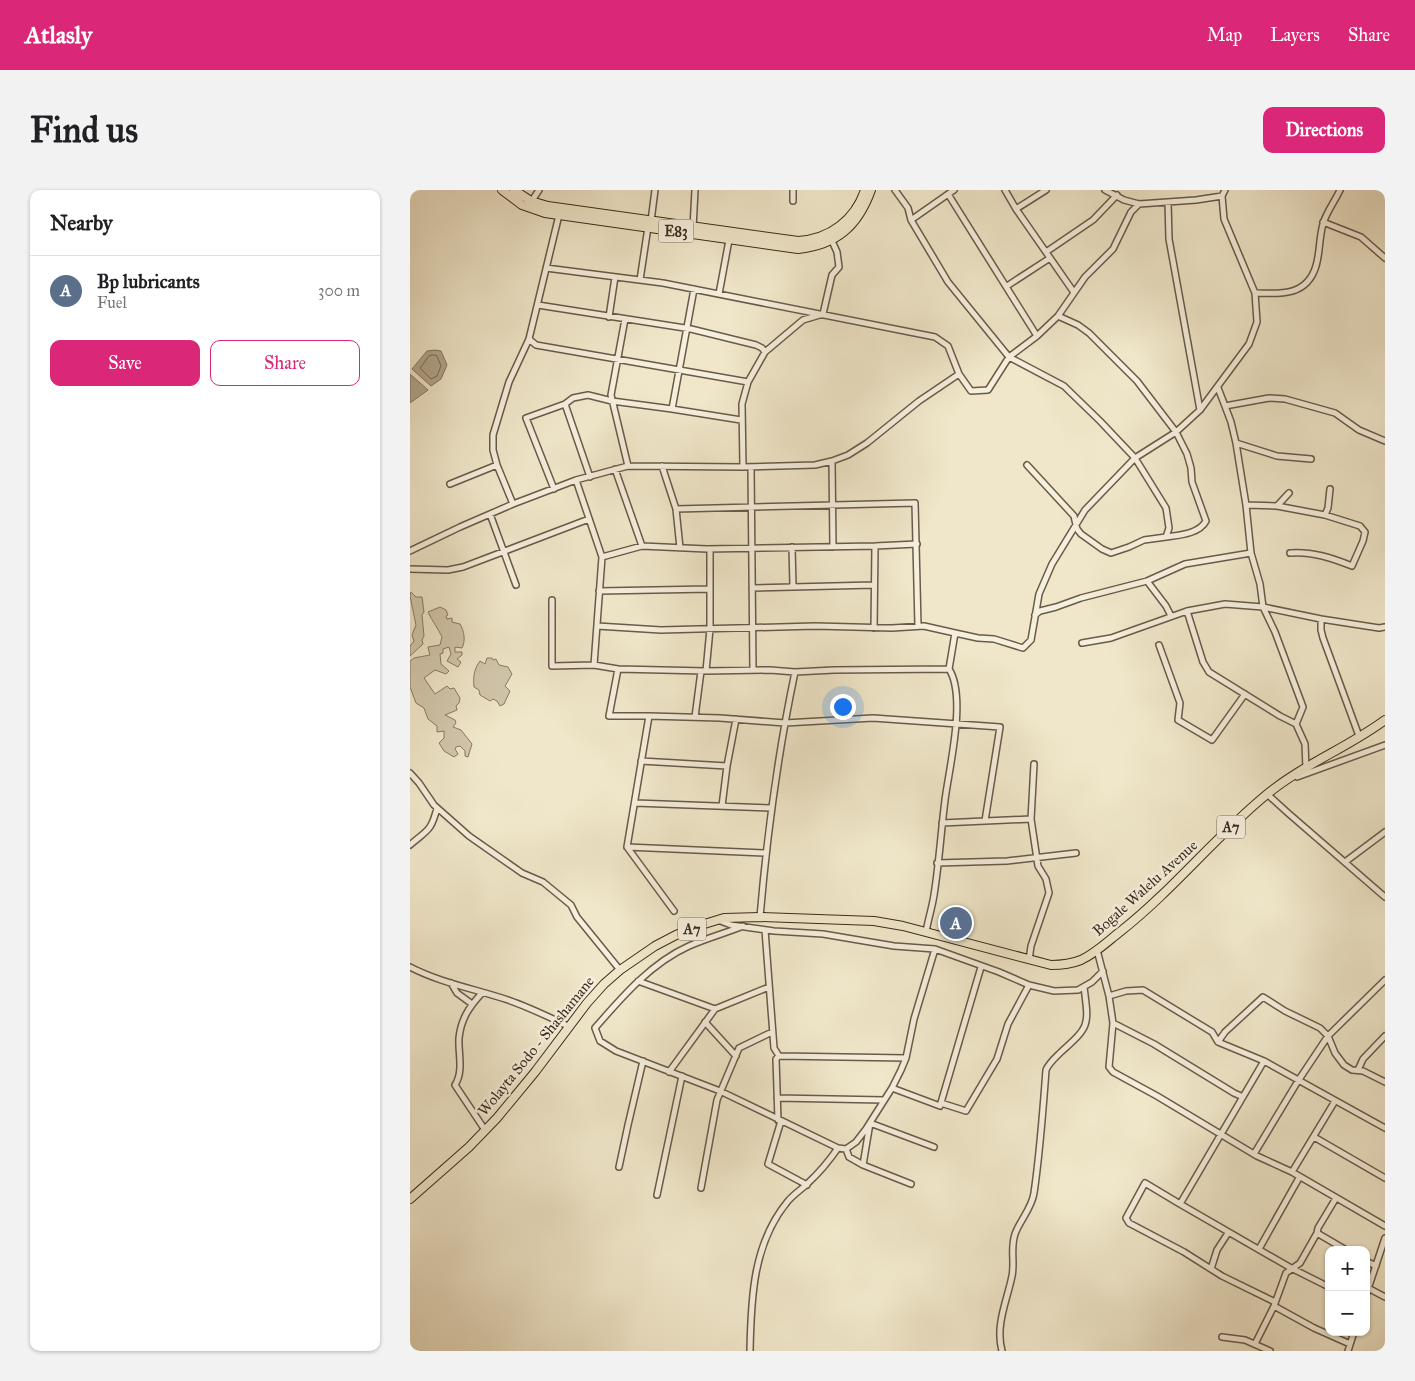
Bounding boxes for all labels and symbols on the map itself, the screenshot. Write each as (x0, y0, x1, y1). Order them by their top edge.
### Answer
road number: E83 (658, 219, 694, 242)
your location (830, 694, 856, 720)
road number: A7 (1217, 816, 1245, 839)
street label: Bogale Walelu Avenue (1089, 836, 1201, 940)
pin: A (940, 904, 972, 942)
road number: A7 (678, 918, 706, 941)
street label: Wolayta Sodo - Shashamane (474, 973, 598, 1119)

